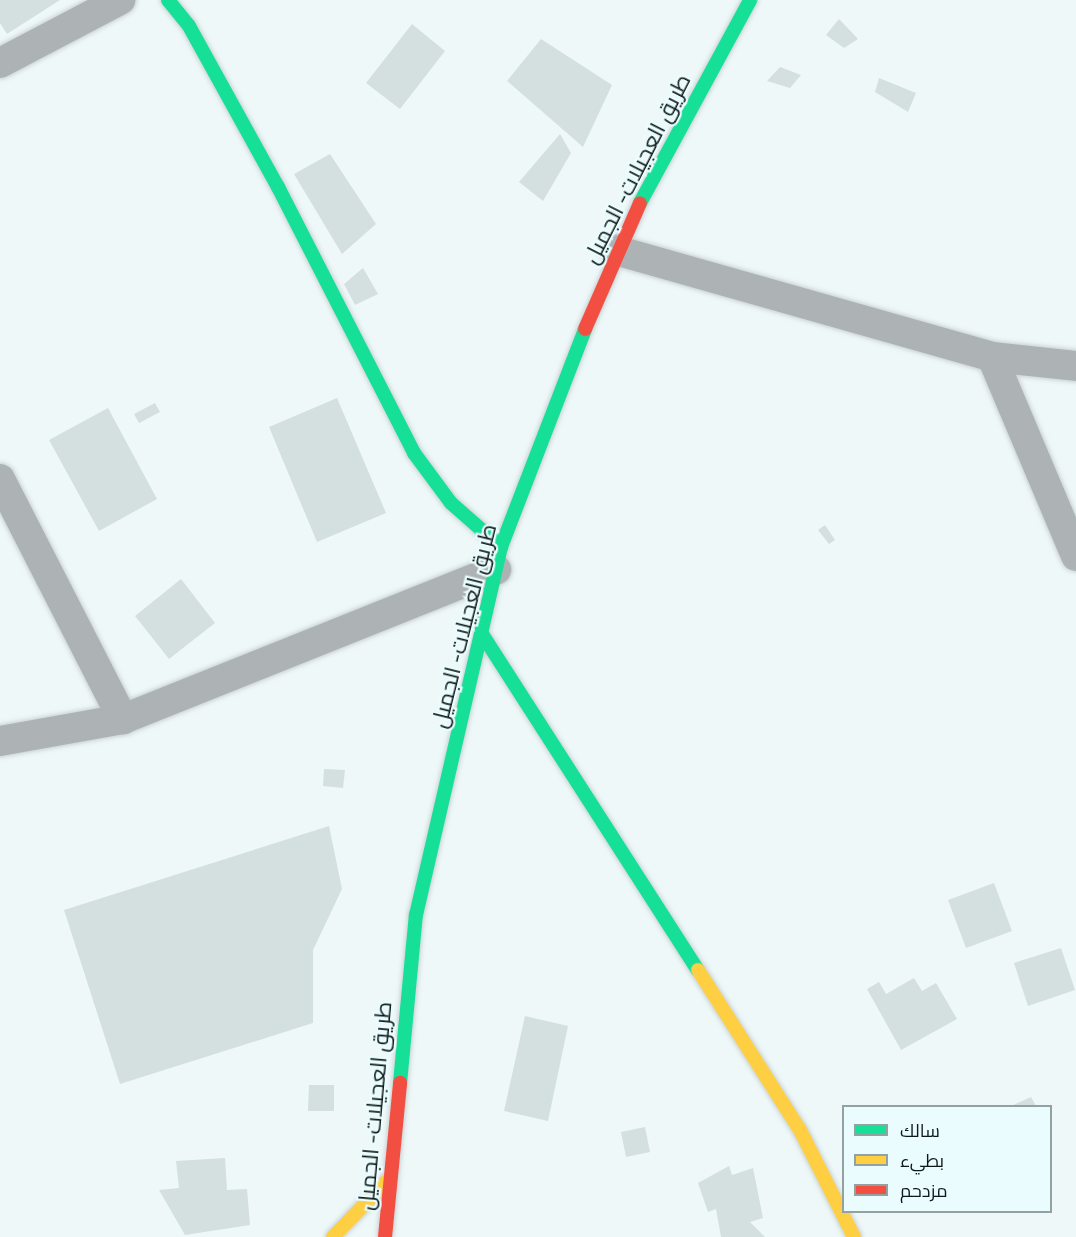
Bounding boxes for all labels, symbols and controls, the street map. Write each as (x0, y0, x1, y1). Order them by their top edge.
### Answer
street label: طريق العجيلات- الجميل (578, 70, 696, 268)
street label: طريق العجيلات- الجميل (426, 521, 502, 731)
street label: طريق العجيلات- الجميل (353, 1001, 397, 1211)
legend (842, 1105, 1052, 1213)
text: سالك (900, 1117, 940, 1144)
text: بطيء (900, 1147, 944, 1174)
text: مزدحم (900, 1177, 948, 1204)

